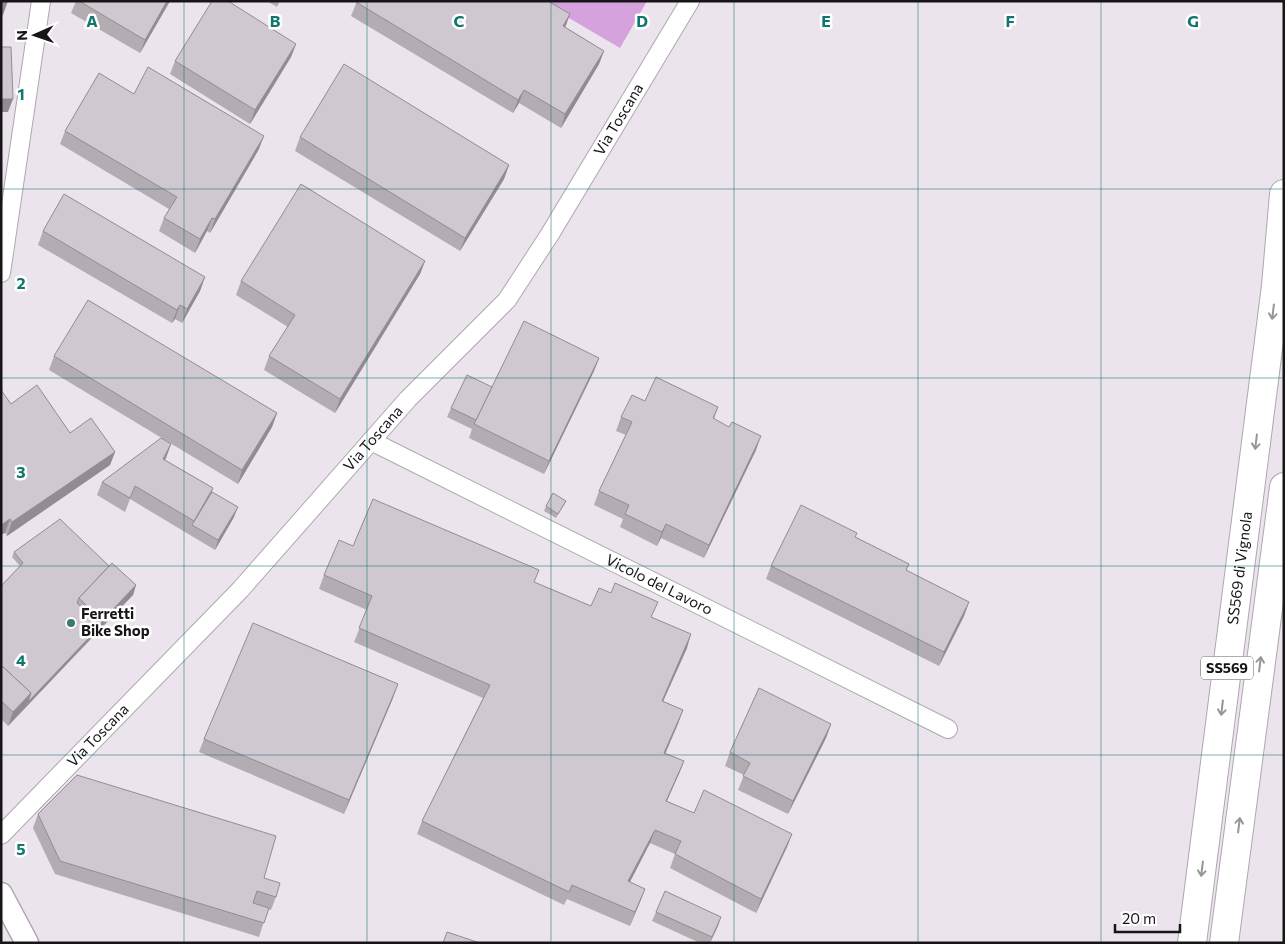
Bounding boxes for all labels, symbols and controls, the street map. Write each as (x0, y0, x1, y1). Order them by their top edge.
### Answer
north arrow (10, 10, 60, 60)
text: A (86, 11, 98, 30)
text: B (270, 11, 281, 30)
text: C (454, 11, 465, 30)
text: D (636, 11, 648, 30)
text: E (821, 11, 831, 30)
text: F (1005, 11, 1015, 30)
text: G (1187, 11, 1199, 30)
text: N (13, 30, 30, 41)
street label: Via Toscana (589, 80, 646, 158)
text: 1 (17, 84, 25, 103)
text: 2 (16, 273, 26, 292)
one-way arrow (1268, 304, 1278, 320)
street label: Via Toscana (339, 402, 406, 474)
one-way arrow (1251, 434, 1261, 450)
text: 3 (16, 462, 26, 481)
street label: SS569 di Vignola (1223, 510, 1255, 626)
street label: Vicolo del Lavoro (603, 550, 716, 618)
place label: Ferretti Bike Shop (81, 604, 150, 639)
marker: Ferretti Bike Shop (65, 617, 77, 629)
text: 4 (16, 650, 26, 669)
road number: SS569 (1201, 656, 1253, 680)
one-way arrow (1255, 656, 1265, 672)
one-way arrow (1217, 699, 1227, 715)
street label: Via Toscana (63, 700, 132, 770)
one-way arrow (1234, 817, 1244, 833)
text: 5 (16, 839, 26, 858)
one-way arrow (1196, 860, 1206, 876)
scale bar (1115, 902, 1180, 934)
text: 20 m (1122, 909, 1156, 927)

